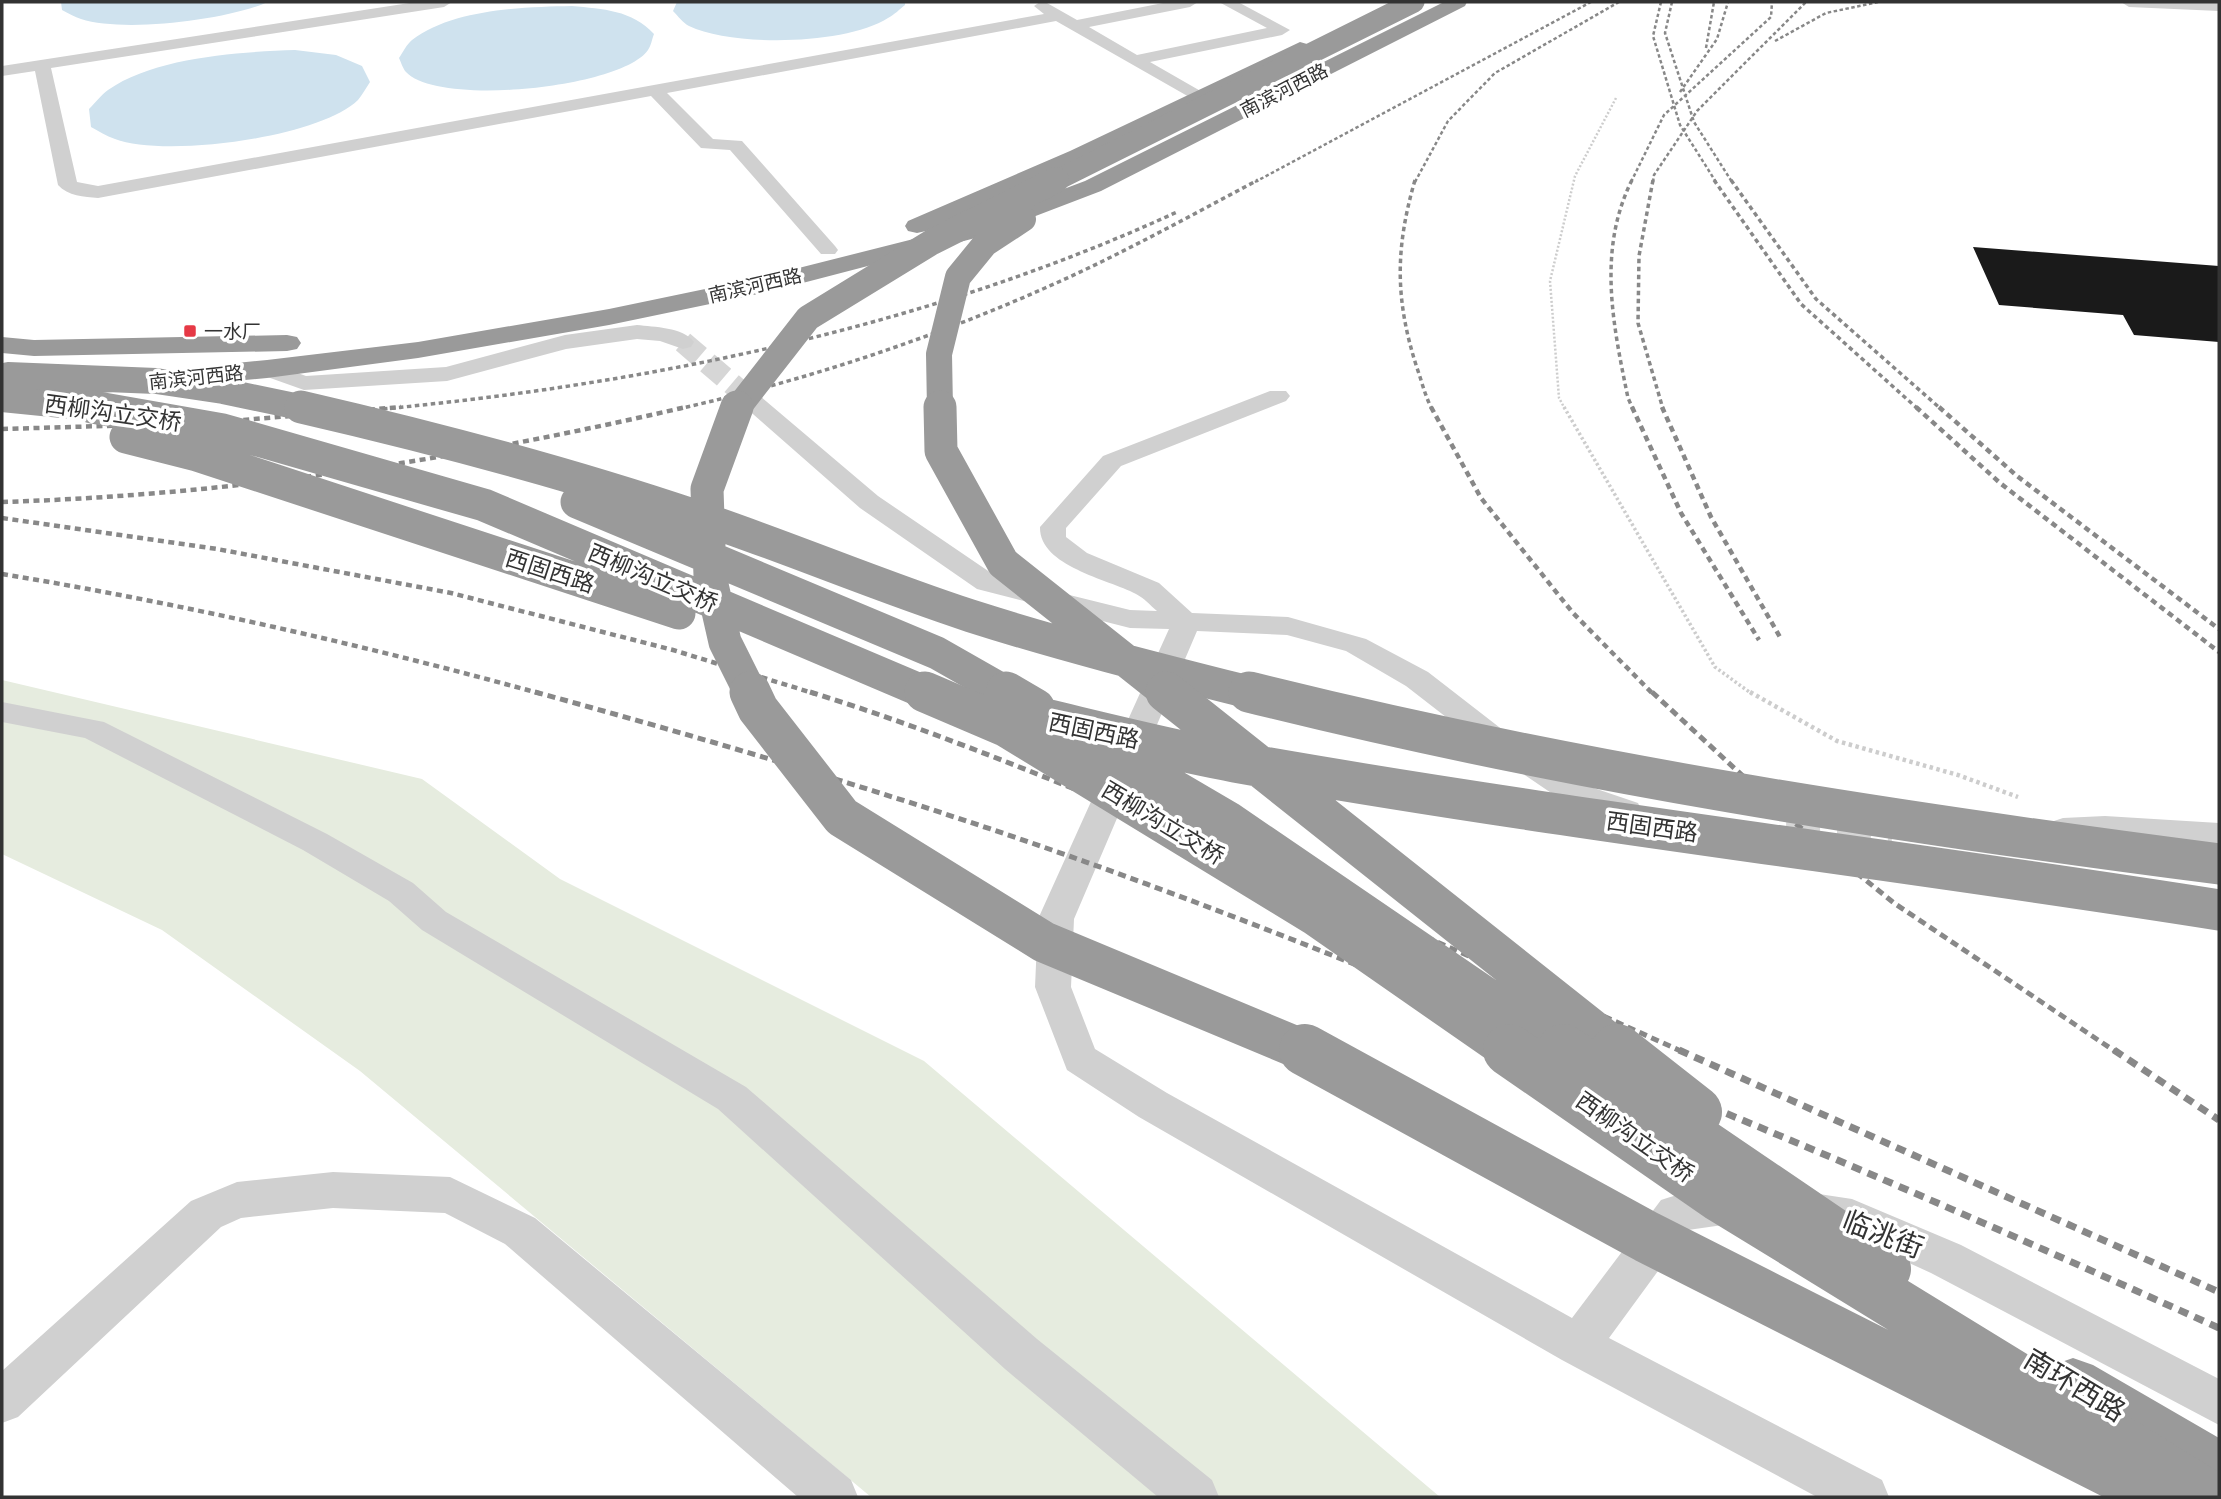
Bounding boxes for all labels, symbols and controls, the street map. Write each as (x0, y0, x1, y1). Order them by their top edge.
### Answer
street label: 南滨河西路 (1237, 59, 1332, 122)
street label: 南滨河西路 (706, 264, 804, 307)
place label: 一水厂 (204, 320, 261, 343)
marker: 一水厂 (182, 323, 198, 339)
street label: 南滨河西路 (148, 361, 245, 394)
street label: 西柳沟立交桥 (43, 391, 183, 436)
street label: 西柳沟立交桥 (584, 539, 722, 618)
street label: 西固西路 (502, 544, 598, 599)
street label: 西固西路 (1046, 709, 1142, 754)
street label: 西柳沟立交桥 (1097, 776, 1229, 871)
street label: 西固西路 (1604, 808, 1699, 847)
street label: 西柳沟立交桥 (1570, 1087, 1699, 1188)
street label: 临洮街 (1838, 1204, 1928, 1265)
street label: 南环西路 (2018, 1342, 2131, 1428)

